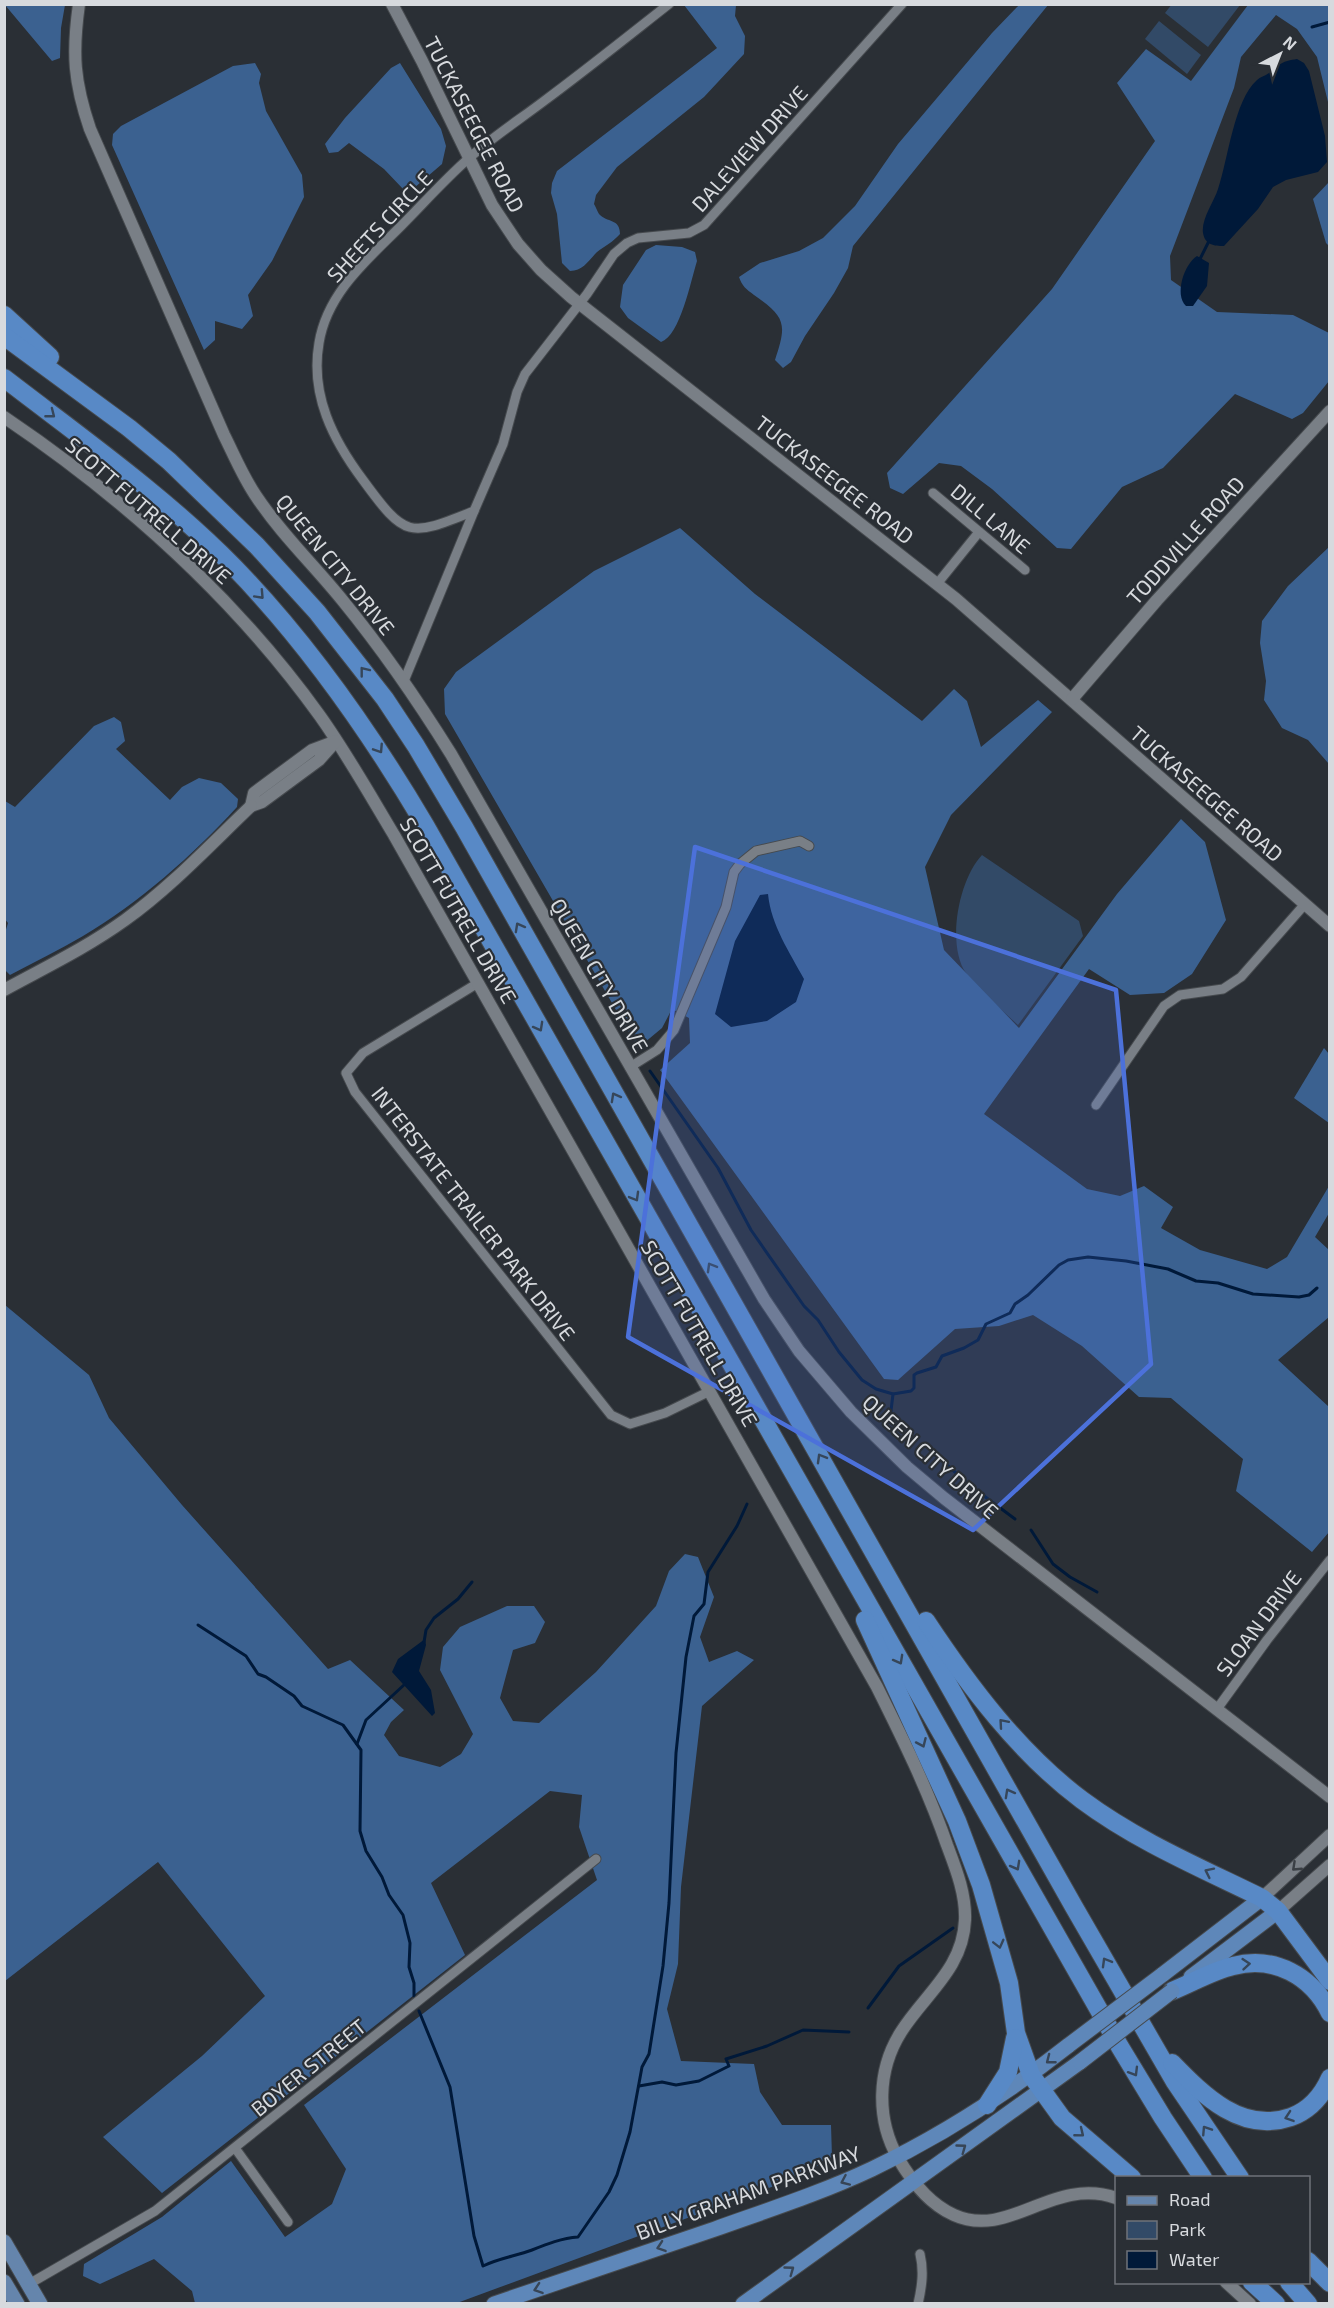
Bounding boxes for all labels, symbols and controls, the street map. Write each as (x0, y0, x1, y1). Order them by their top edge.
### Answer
north arrow (1250, 24, 1310, 84)
street label: TUCKASEEGEE ROAD (420, 32, 530, 216)
text: N (1280, 32, 1301, 53)
street label: DALEVIEW DRIVE (686, 80, 812, 216)
street label: SHEETS CIRCLE (321, 165, 437, 287)
one-way arrow (44, 406, 55, 417)
street label: TUCKASEEGEE ROAD (751, 409, 919, 549)
street label: SCOTT FUTRELL DRIVE (61, 431, 237, 589)
street label: TODDVILLE ROAD (1121, 471, 1249, 609)
street label: DILL LANE (946, 478, 1036, 558)
street label: QUEEN CITY DRIVE (271, 489, 400, 640)
one-way arrow (253, 588, 264, 598)
one-way arrow (360, 667, 371, 678)
street label: TUCKASEEGEE ROAD (1126, 720, 1288, 866)
one-way arrow (371, 743, 383, 753)
street label: SCOTT FUTRELL DRIVE (395, 812, 523, 1008)
street label: QUEEN CITY DRIVE (545, 894, 654, 1057)
one-way arrow (515, 923, 527, 933)
one-way arrow (532, 1021, 543, 1031)
street label: INTERSTATE TRAILER PARK DRIVE (367, 1081, 581, 1345)
one-way arrow (611, 1093, 622, 1103)
one-way arrow (628, 1191, 640, 1201)
street label: SCOTT FUTRELL DRIVE (636, 1235, 764, 1431)
one-way arrow (707, 1263, 718, 1273)
street label: QUEEN CITY DRIVE (857, 1389, 1004, 1524)
one-way arrow (817, 1454, 829, 1464)
street label: SLOAN DRIVE (1210, 1565, 1306, 1681)
one-way arrow (892, 1654, 904, 1664)
one-way arrow (999, 1719, 1010, 1730)
one-way arrow (914, 1736, 926, 1747)
one-way arrow (1005, 1789, 1016, 1799)
one-way arrow (1292, 1859, 1303, 1870)
one-way arrow (1009, 1860, 1021, 1870)
one-way arrow (1205, 1868, 1216, 1880)
one-way arrow (992, 1938, 1004, 1949)
one-way arrow (1102, 1958, 1113, 1968)
one-way arrow (1242, 1958, 1251, 1971)
street label: BOYER STREET (245, 2013, 371, 2121)
one-way arrow (1046, 2053, 1057, 2064)
one-way arrow (1127, 2066, 1138, 2076)
one-way arrow (1284, 2109, 1295, 2122)
one-way arrow (1073, 2125, 1084, 2136)
one-way arrow (1202, 2126, 1213, 2137)
street label: BILLY GRAHAM PARKWAY (632, 2140, 864, 2244)
one-way arrow (955, 2144, 966, 2155)
one-way arrow (840, 2174, 851, 2186)
legend (1115, 2176, 1310, 2284)
text: Road (1169, 2188, 1210, 2210)
text: Park (1169, 2218, 1206, 2240)
one-way arrow (656, 2240, 667, 2253)
text: Water (1169, 2248, 1219, 2270)
one-way arrow (784, 2266, 795, 2277)
one-way arrow (534, 2281, 544, 2294)

